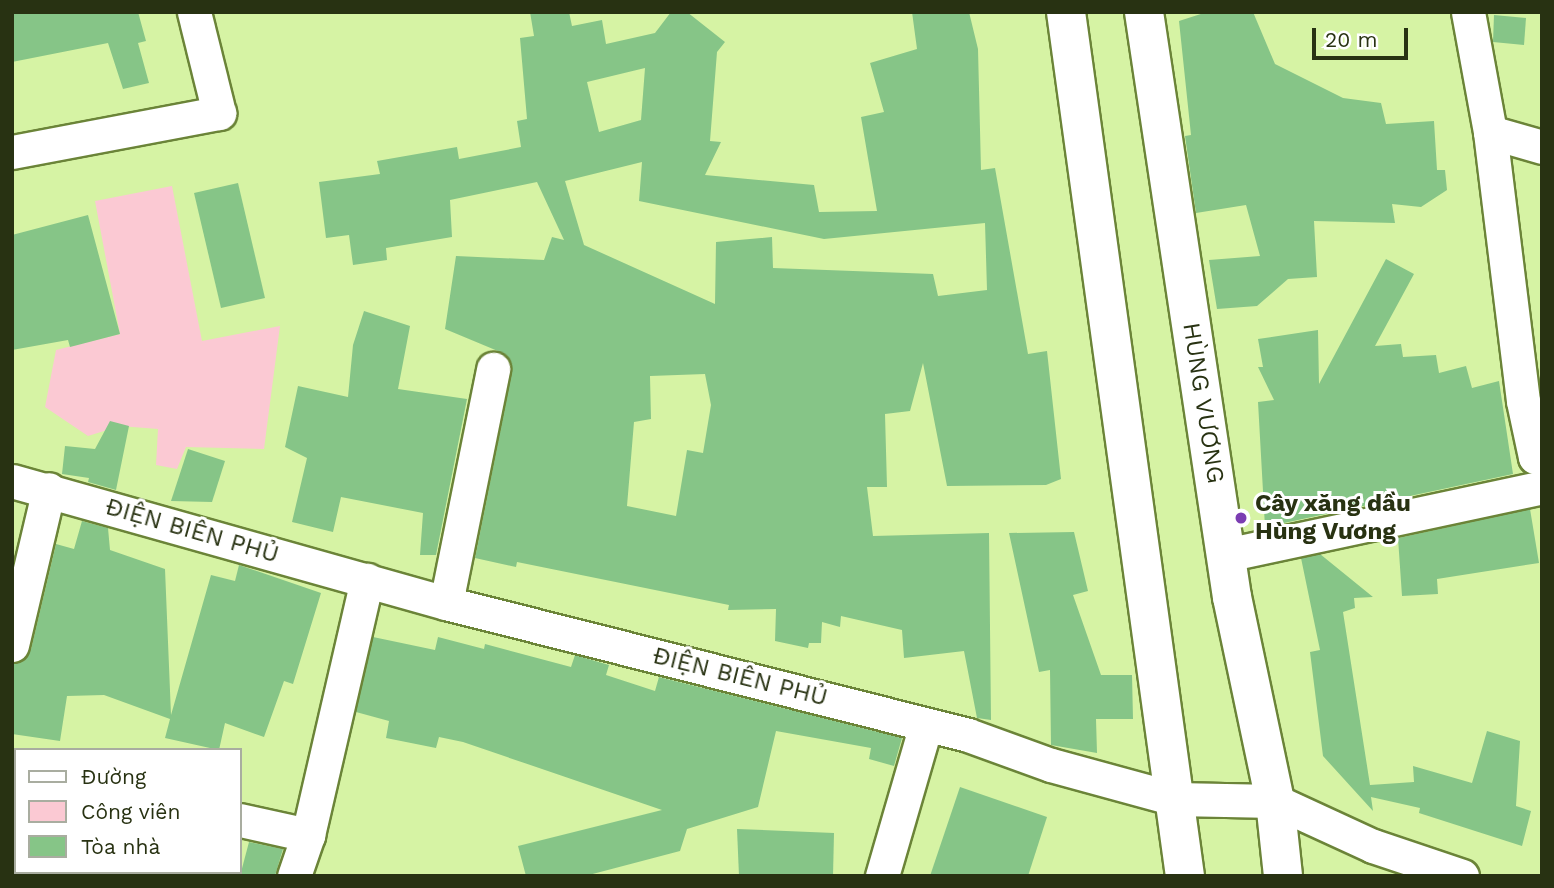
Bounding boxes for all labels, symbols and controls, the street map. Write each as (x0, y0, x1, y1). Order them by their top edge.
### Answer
scale bar (1316, 14, 1412, 58)
text: 20 m (1325, 27, 1377, 52)
street label: HÙNG VƯƠNG (1176, 320, 1230, 486)
place label: Cây xăng dầu Hùng Vương (1255, 490, 1412, 546)
street label: ĐIỆN BIÊN PHỦ (102, 492, 282, 570)
marker: Cây xăng dầu Hùng Vương (1233, 510, 1249, 526)
street label: ĐIỆN BIÊN PHỦ (650, 641, 830, 713)
legend (14, 748, 242, 874)
text: Đường (81, 764, 146, 789)
text: Công viên (81, 799, 180, 824)
text: Tòa nhà (81, 834, 160, 859)

